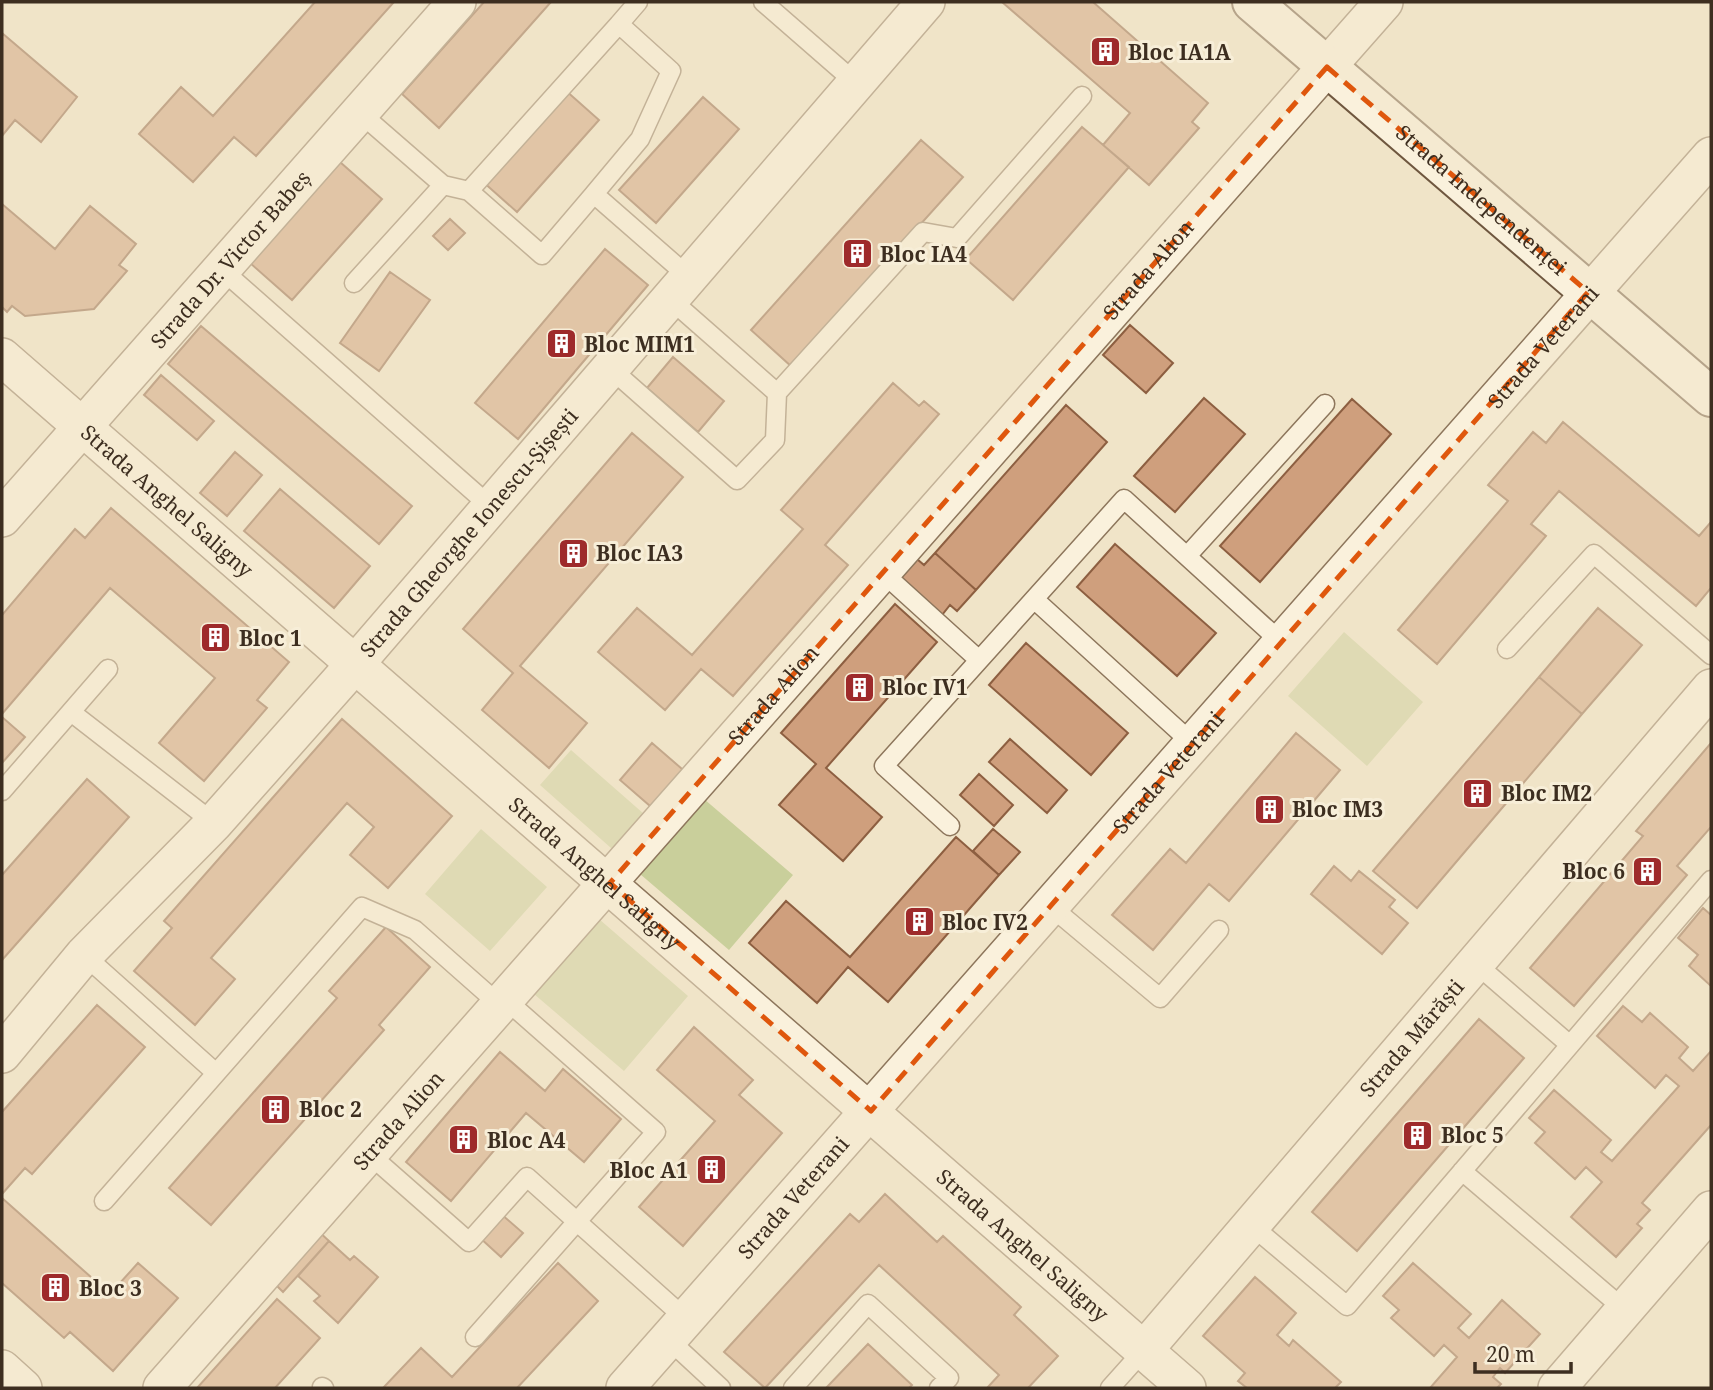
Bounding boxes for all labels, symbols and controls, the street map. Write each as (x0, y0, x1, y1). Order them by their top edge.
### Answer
building icon: Bloc IA1A (1088, 35, 1122, 69)
place label: Bloc IA1A (1128, 38, 1231, 66)
street label: Strada Independenței (1390, 118, 1573, 281)
street label: Strada Dr. Victor Babeș (144, 164, 316, 354)
street label: Strada Alion (1097, 214, 1200, 325)
building icon: Bloc IA4 (840, 237, 874, 271)
place label: Bloc IA4 (880, 240, 967, 268)
street label: Strada Veterani (1481, 279, 1605, 414)
building icon: Bloc MIM1 (544, 327, 578, 361)
place label: Bloc MIM1 (584, 330, 695, 358)
street label: Strada Gheorghe Ionescu-Șișești (353, 402, 584, 663)
street label: Strada Anghel Saligny (75, 418, 259, 583)
building icon: Bloc IA3 (556, 536, 590, 570)
place label: Bloc IA3 (596, 539, 683, 567)
building icon: Bloc 1 (199, 621, 233, 655)
place label: Bloc 1 (239, 624, 302, 652)
street label: Strada Alion (722, 639, 825, 751)
building icon: Bloc IV1 (842, 670, 876, 704)
place label: Bloc IV1 (882, 673, 968, 701)
street label: Strada Veterani (1106, 705, 1230, 839)
building icon: Bloc IM2 (1461, 776, 1495, 810)
place label: Bloc IM2 (1501, 779, 1592, 807)
street label: Strada Anghel Saligny (503, 790, 687, 956)
building icon: Bloc IM3 (1252, 792, 1286, 826)
place label: Bloc IM3 (1292, 795, 1383, 823)
building icon: Bloc 6 (1631, 854, 1665, 888)
place label: Bloc 6 (1562, 857, 1625, 885)
building icon: Bloc IV2 (902, 905, 936, 939)
place label: Bloc IV2 (942, 908, 1028, 936)
street label: Strada Mărăști (1353, 973, 1470, 1103)
street label: Strada Alion (347, 1064, 450, 1176)
building icon: Bloc 2 (259, 1092, 293, 1126)
place label: Bloc 2 (299, 1095, 362, 1123)
building icon: Bloc 5 (1401, 1118, 1435, 1152)
place label: Bloc 5 (1441, 1121, 1504, 1149)
building icon: Bloc A4 (447, 1123, 481, 1157)
place label: Bloc A4 (487, 1126, 566, 1154)
street label: Strada Veterani (731, 1130, 855, 1265)
building icon: Bloc A1 (694, 1153, 728, 1187)
place label: Bloc A1 (609, 1156, 688, 1184)
street label: Strada Anghel Saligny (931, 1163, 1115, 1328)
building icon: Bloc 3 (39, 1271, 73, 1305)
place label: Bloc 3 (79, 1274, 142, 1302)
scale bar (1475, 1330, 1571, 1374)
text: 20 m (1486, 1340, 1535, 1368)

